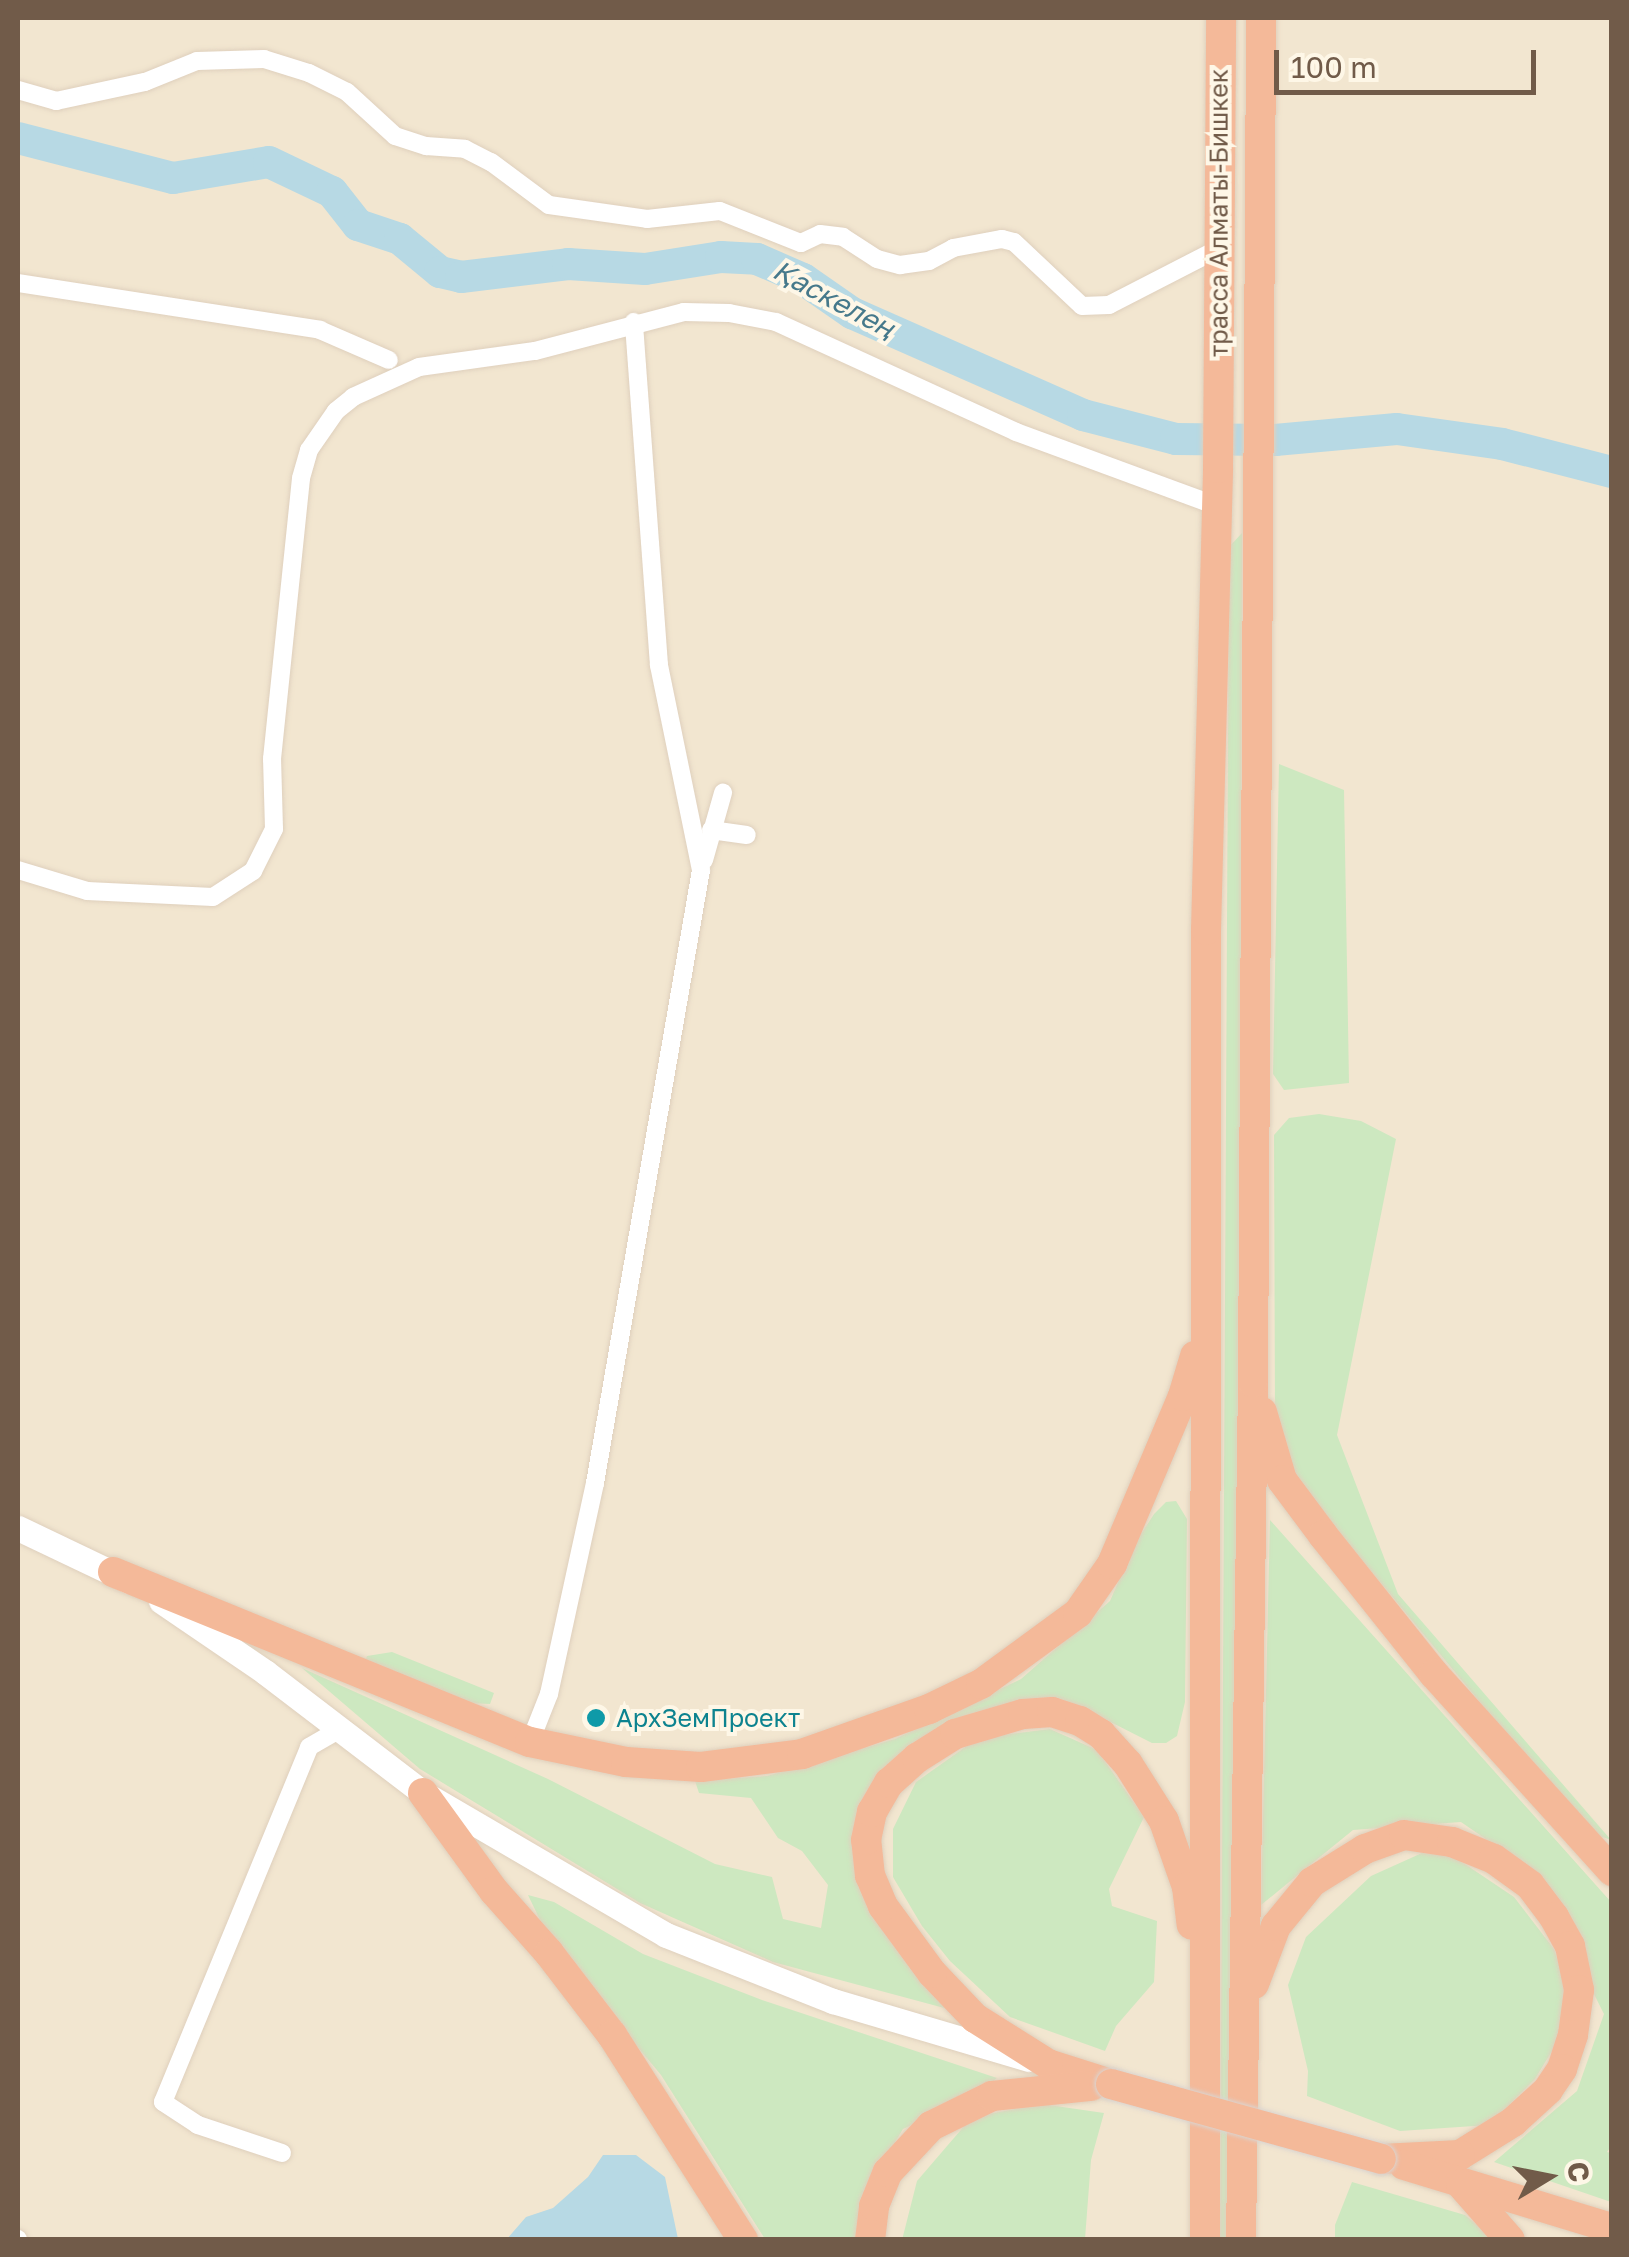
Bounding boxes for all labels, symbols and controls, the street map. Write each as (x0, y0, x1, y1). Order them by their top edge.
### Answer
scale bar (1279, 30, 1542, 92)
text: 100 m (1291, 49, 1377, 85)
street label: трасса Алматы-Бишкек (1204, 69, 1234, 357)
water label: Қаскелең (768, 253, 900, 345)
place label: АрхЗемПроект (616, 1703, 800, 1733)
marker: АрхЗемПроект (585, 1707, 607, 1729)
north arrow (1499, 2127, 1599, 2227)
text: С (1561, 2159, 1597, 2184)

